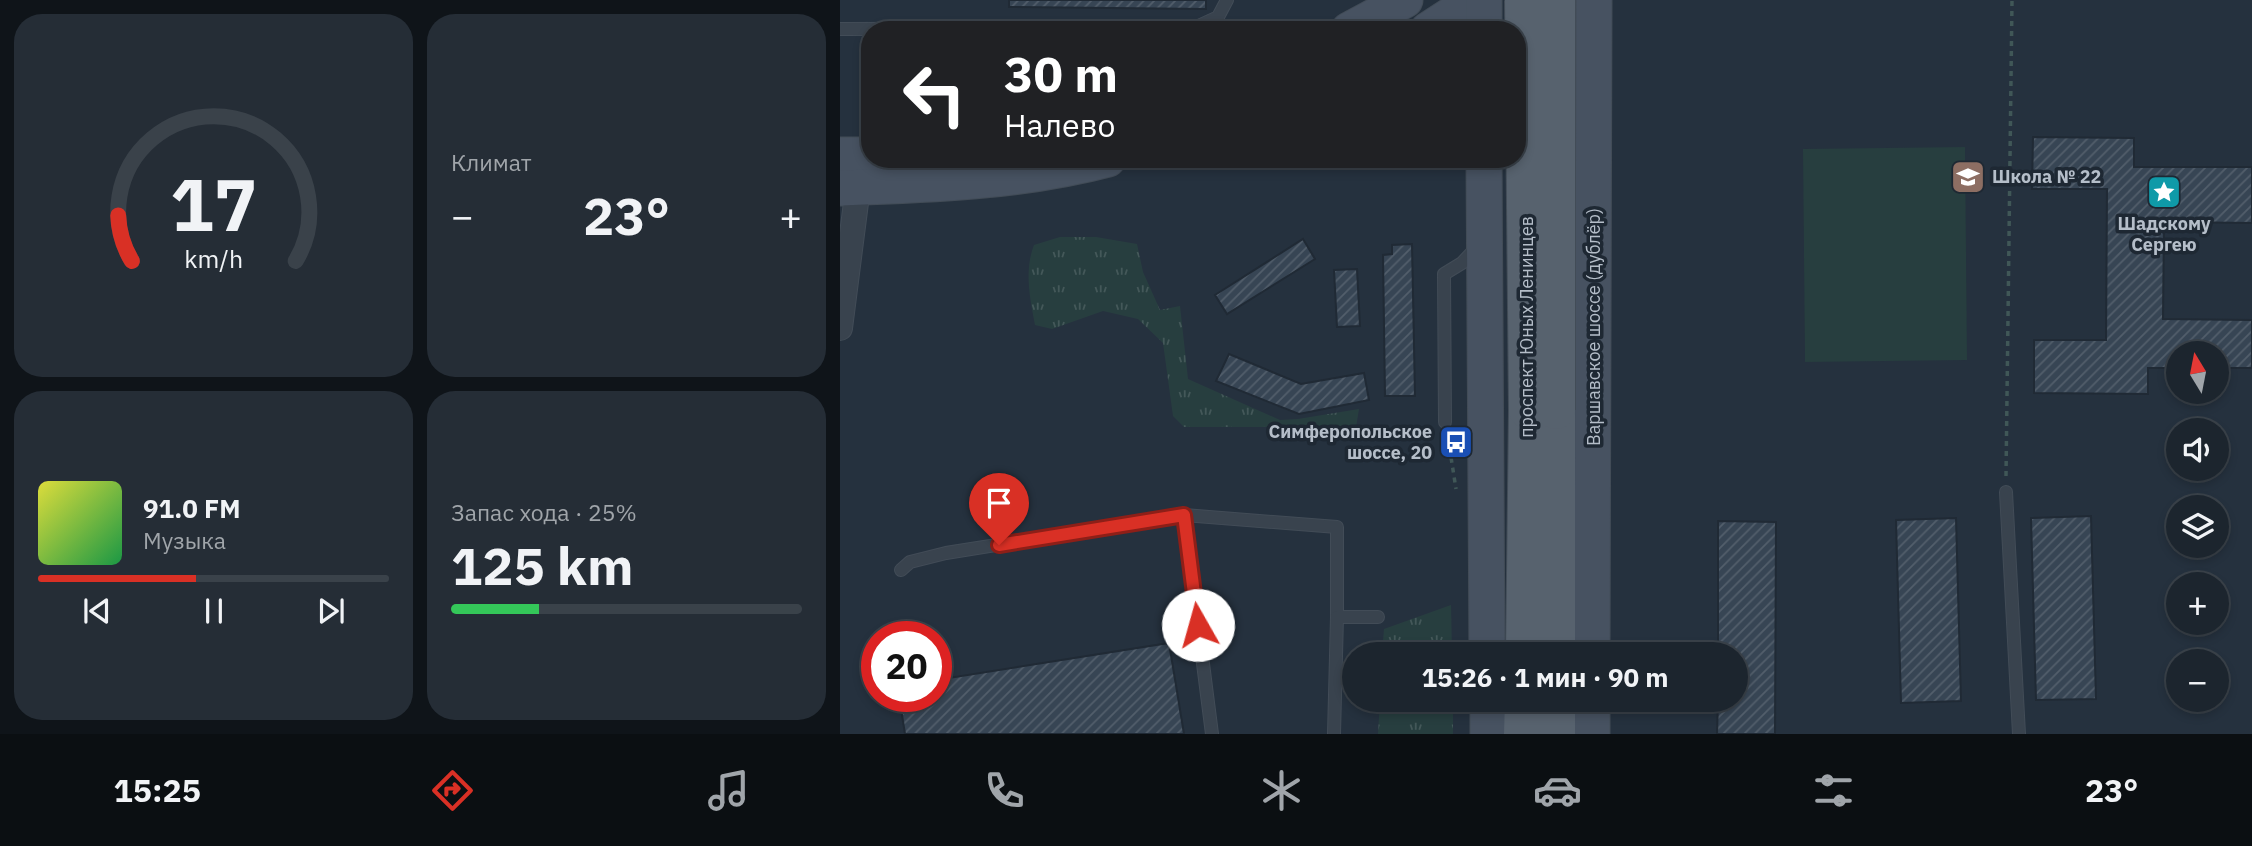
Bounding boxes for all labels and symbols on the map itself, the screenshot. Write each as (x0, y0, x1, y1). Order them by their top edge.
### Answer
school or university icon: Школа № 22 (1949, 158, 1987, 196)
place label: Школа № 22 (1992, 165, 2101, 188)
place icon: Шадскому Сергею (2145, 173, 2183, 211)
street label: Варшавское шоссе (дублёр) (1582, 208, 1605, 446)
place label: Шадскому Сергею (2117, 212, 2211, 256)
street label: проспект Юных Ленинцев (1515, 216, 1538, 438)
north arrow (2166, 341, 2230, 404)
place label: Симферопольское шоссе, 20 (1269, 420, 1432, 464)
bus stop icon: Симферопольское шоссе, 20 (1437, 423, 1475, 461)
pin (969, 473, 1029, 545)
position arrow (1161, 588, 1235, 662)
speed limit sign: 20 (861, 621, 952, 712)

